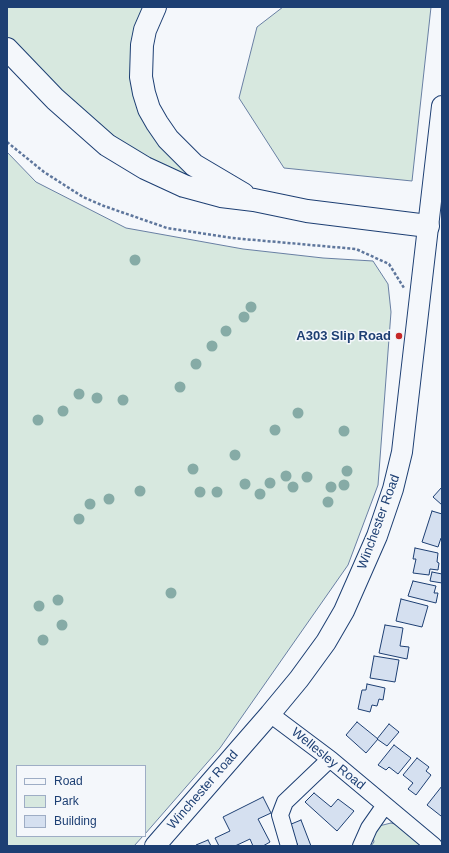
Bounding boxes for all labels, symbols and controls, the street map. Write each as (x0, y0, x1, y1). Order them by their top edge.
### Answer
place label: A303 Slip Road (296, 328, 391, 344)
marker: A303 Slip Road (394, 331, 404, 341)
street label: Winchester Road (355, 472, 403, 572)
street label: Wellesley Road (288, 725, 368, 793)
street label: Winchester Road (164, 747, 242, 833)
legend (16, 765, 146, 837)
text: Road (54, 774, 83, 788)
text: Park (54, 794, 79, 808)
text: Building (54, 814, 97, 828)

